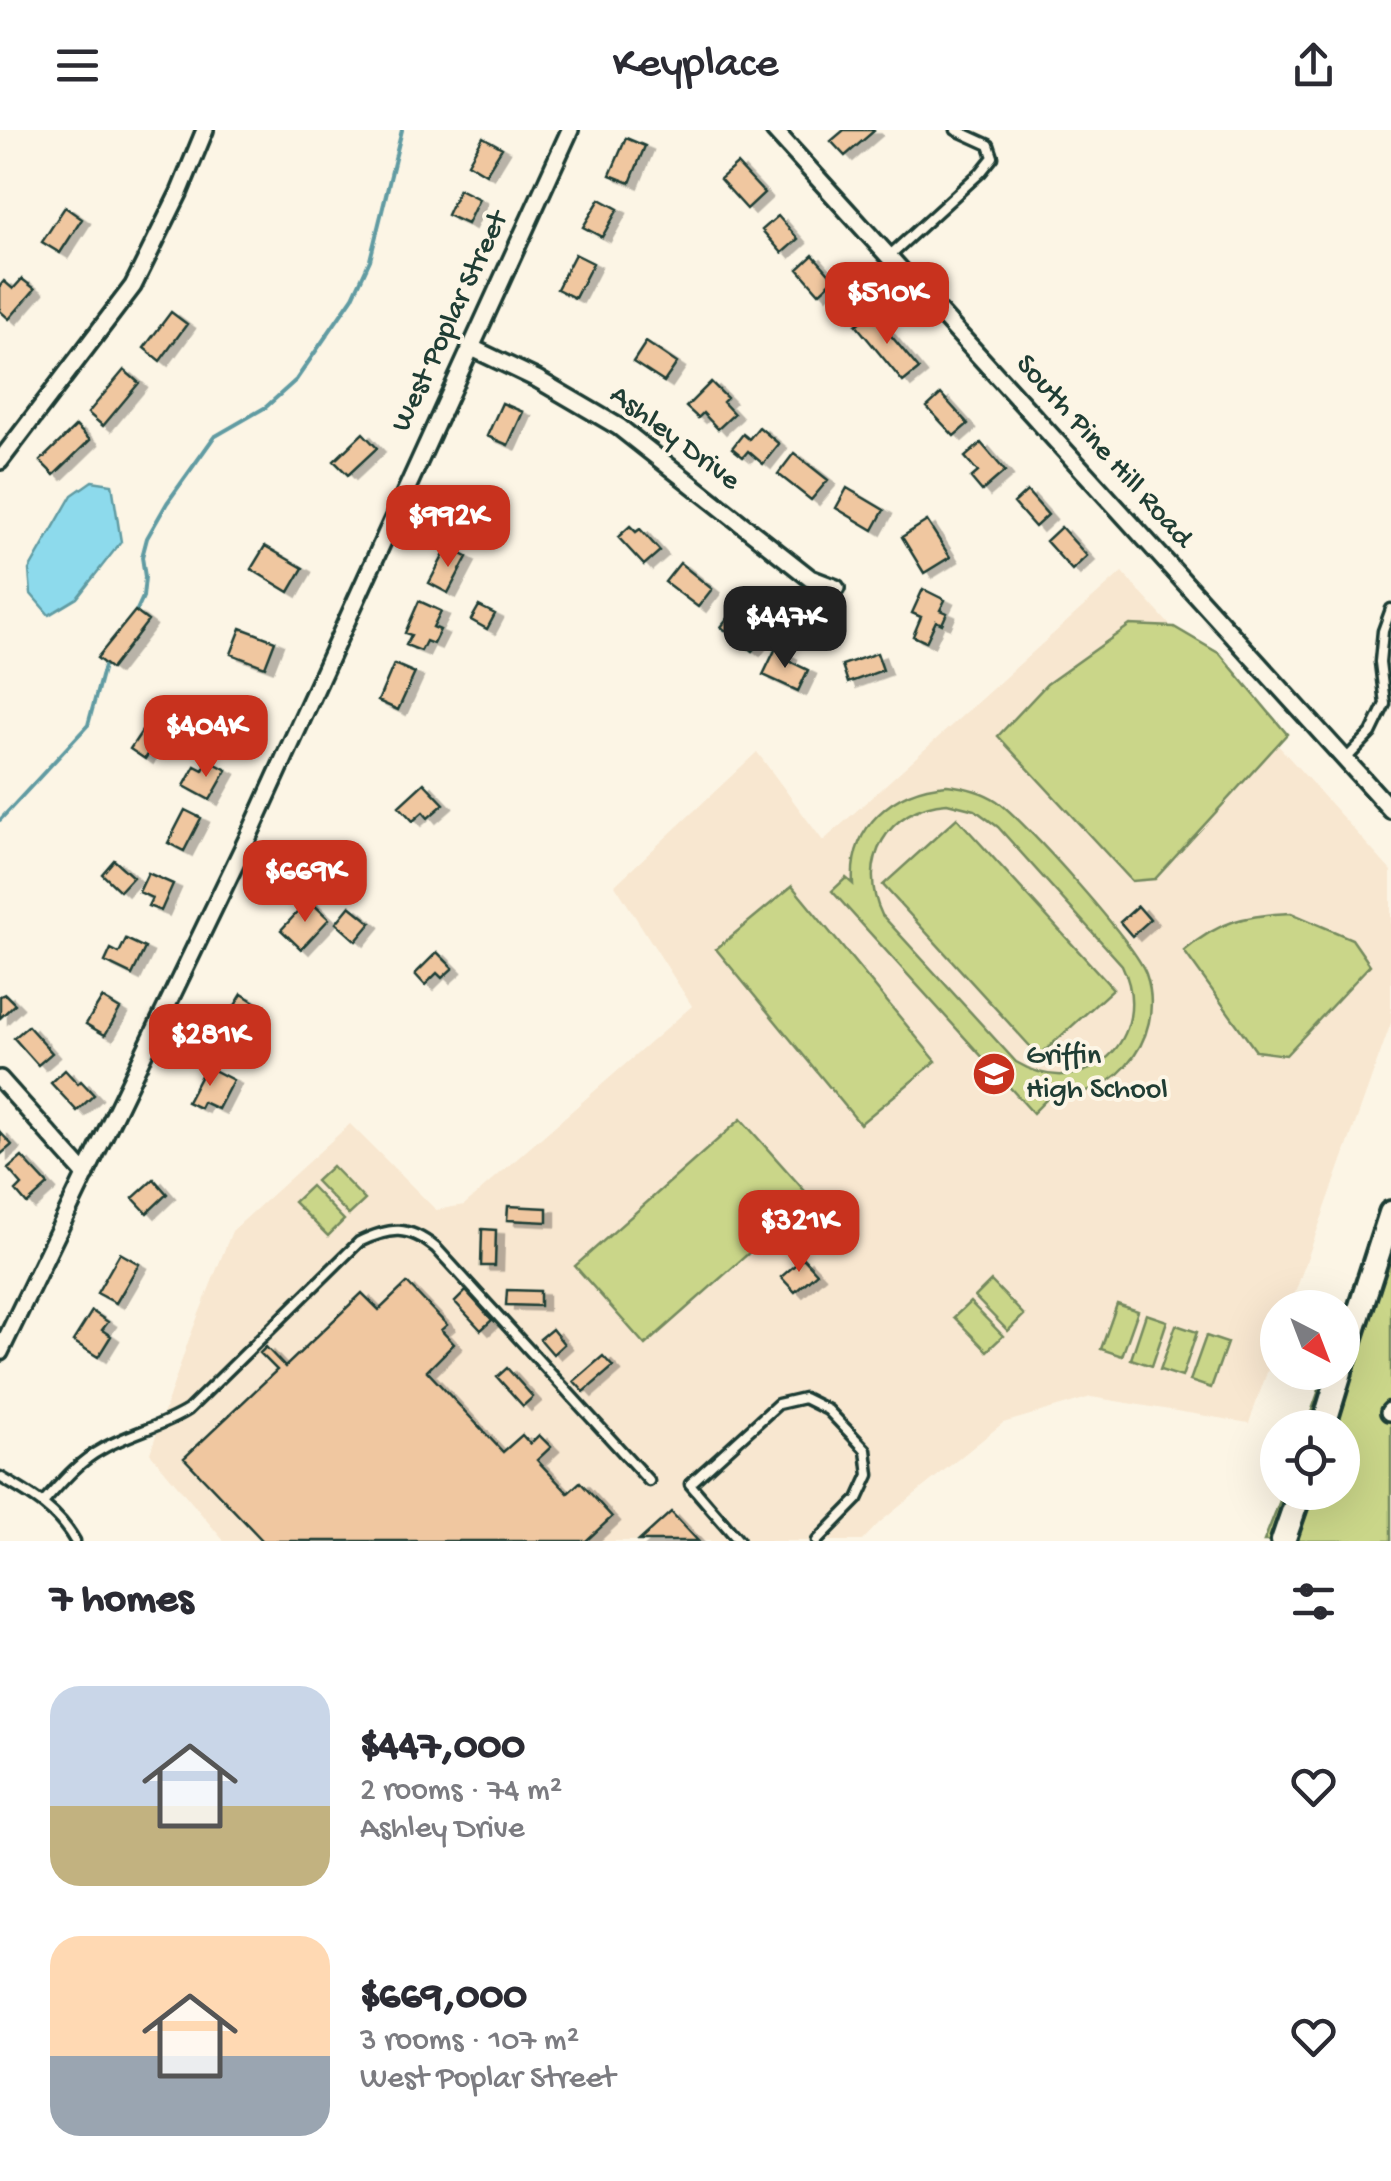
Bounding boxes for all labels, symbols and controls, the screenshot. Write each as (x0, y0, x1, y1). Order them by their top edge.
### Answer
icon: menu (50, 38, 105, 93)
icon: share (1286, 38, 1341, 93)
text: Keyplace (613, 39, 778, 92)
street label: West Poplar Street (385, 204, 519, 438)
pin: $510K (817, 262, 957, 347)
text: $510K (847, 275, 927, 313)
street label: South Pine Hill Road (1007, 348, 1201, 558)
street label: Ashley Drive (602, 379, 747, 500)
pin: $992K (378, 485, 518, 570)
text: $992K (408, 498, 488, 536)
pin: $447K (715, 586, 855, 671)
text: $447K (746, 599, 824, 637)
pin: $404K (136, 695, 276, 780)
text: $404K (166, 708, 246, 746)
pin: $669K (235, 840, 375, 925)
text: $669K (265, 853, 345, 891)
pin: $281K (140, 1004, 280, 1089)
text: $281K (171, 1017, 249, 1055)
place label: Griffin High School (1026, 1040, 1168, 1109)
school or university icon: Griffin High School (971, 1051, 1017, 1097)
pin: $321K (729, 1190, 869, 1275)
text: $321K (760, 1203, 838, 1241)
north arrow (1260, 1290, 1360, 1390)
map controls (1260, 1290, 1360, 1510)
button: locate (1260, 1410, 1360, 1510)
icon: filters (1286, 1574, 1341, 1629)
text: 7 homes (50, 1577, 193, 1626)
text: $447,000 (360, 1724, 525, 1773)
icon: home (130, 1726, 250, 1846)
icon: heart (1286, 1759, 1341, 1814)
text: 2 rooms · 74 m² (360, 1773, 562, 1811)
text: Ashley Drive (360, 1811, 524, 1849)
text: $669,000 (360, 1974, 527, 2023)
icon: home (130, 1976, 250, 2096)
icon: heart (1286, 2009, 1341, 2064)
text: 3 rooms · 107 m² (360, 2023, 579, 2061)
text: West Poplar Street (360, 2061, 615, 2099)

